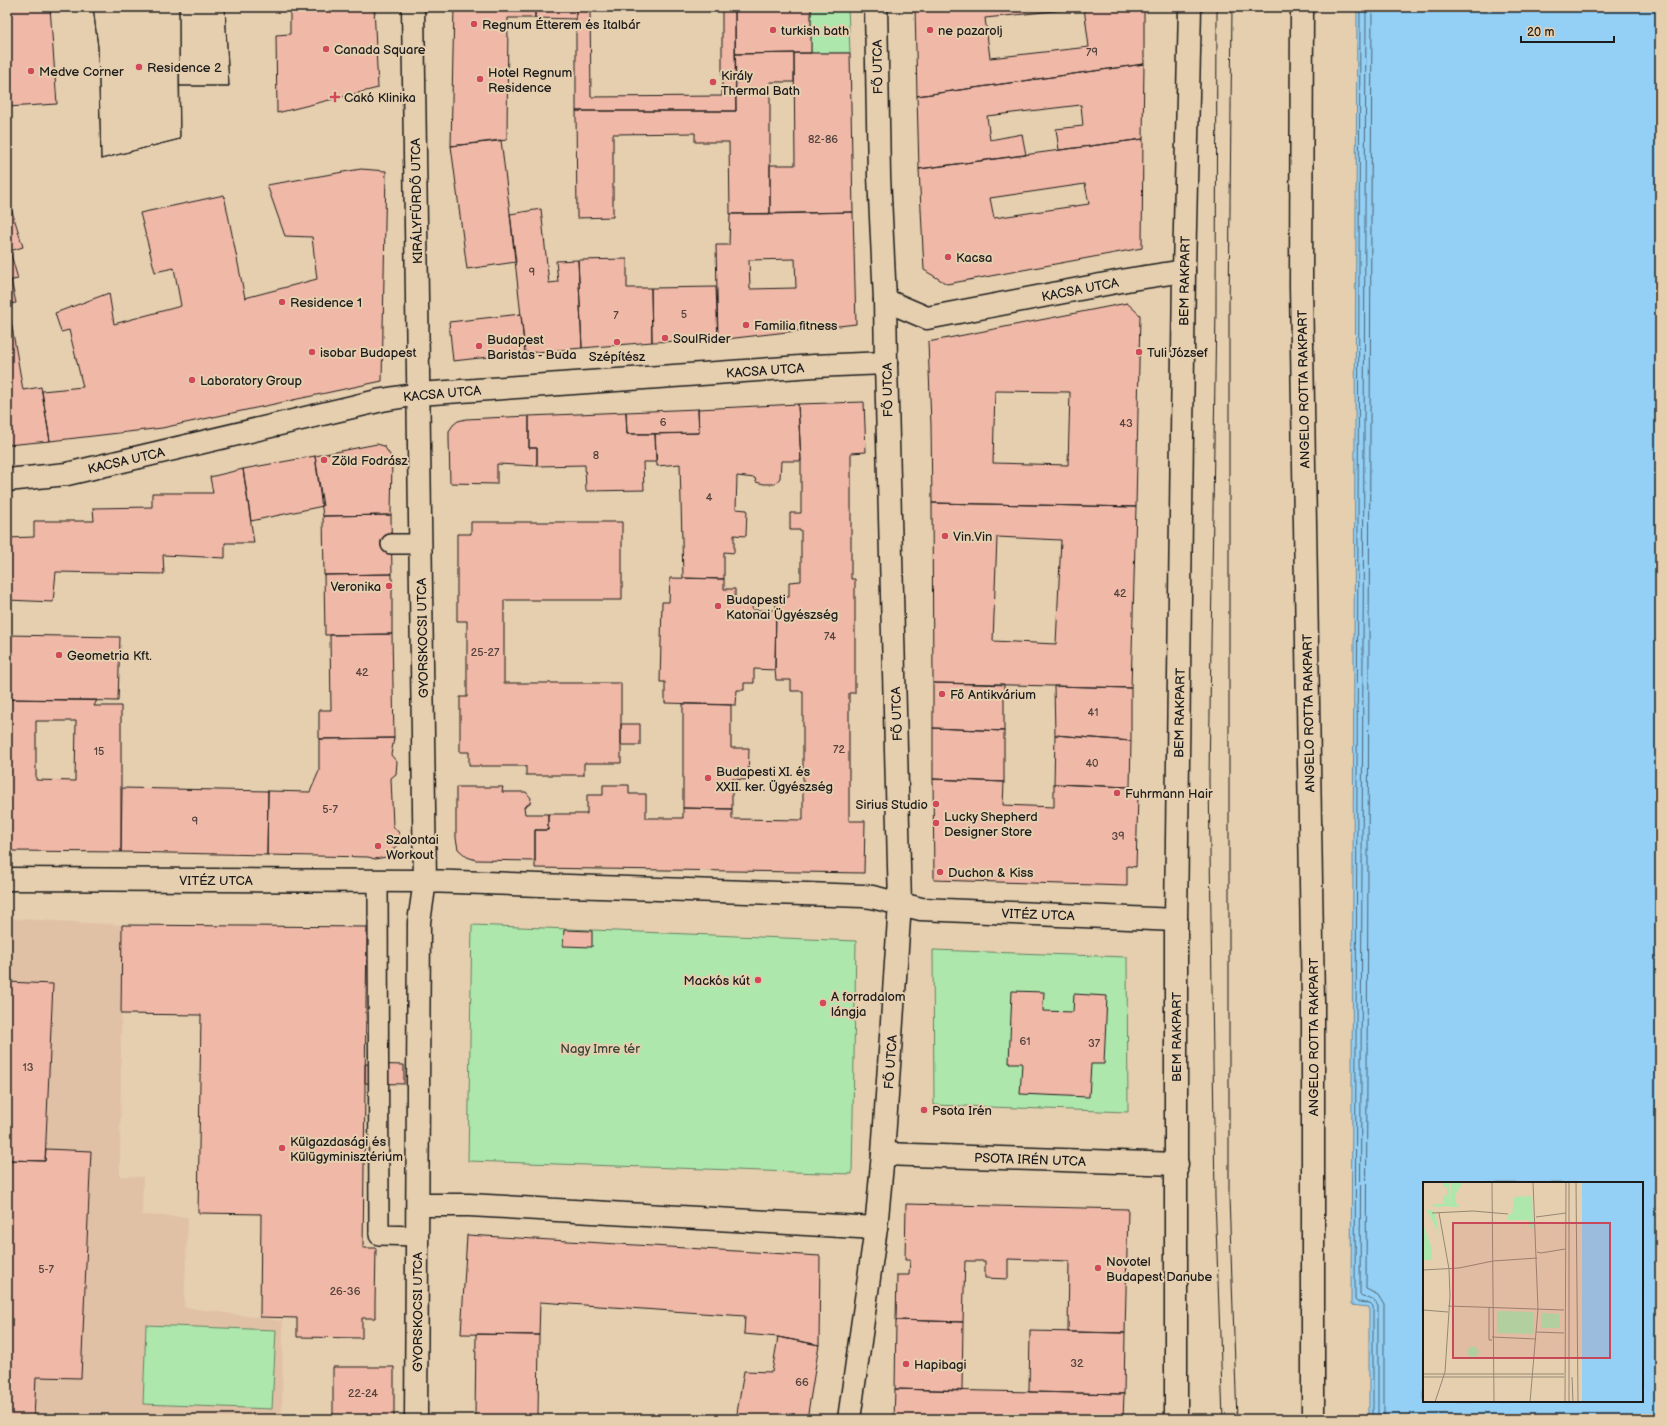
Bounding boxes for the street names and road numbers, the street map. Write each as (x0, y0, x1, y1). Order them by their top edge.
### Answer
street label: FŐ UTCA (870, 39, 886, 94)
street label: KIRÁLYFÜRDŐ UTCA (407, 138, 426, 264)
street label: BEM RAKPART (1176, 236, 1194, 326)
street label: KACSA UTCA (1040, 275, 1120, 305)
street label: ANGELO ROTTA RAKPART (1295, 309, 1313, 468)
street label: KACSA UTCA (725, 360, 805, 382)
street label: FŐ UTCA (880, 362, 896, 417)
street label: KACSA UTCA (402, 383, 482, 405)
street label: KACSA UTCA (86, 444, 166, 478)
street label: GYORSKOCSI UTCA (414, 578, 432, 698)
street label: ANGELO ROTTA RAKPART (1300, 633, 1318, 792)
street label: BEM RAKPART (1171, 668, 1189, 758)
street label: FŐ UTCA (888, 686, 906, 742)
street label: VITÉZ UTCA (179, 873, 253, 889)
street label: VITÉZ UTCA (1001, 906, 1075, 924)
street label: ANGELO ROTTA RAKPART (1306, 957, 1322, 1116)
street label: BEM RAKPART (1169, 992, 1185, 1082)
street label: FŐ UTCA (881, 1034, 901, 1090)
street label: PSOTA IRÉN UTCA (974, 1150, 1086, 1170)
street label: GYORSKOCSI UTCA (410, 1252, 426, 1372)

